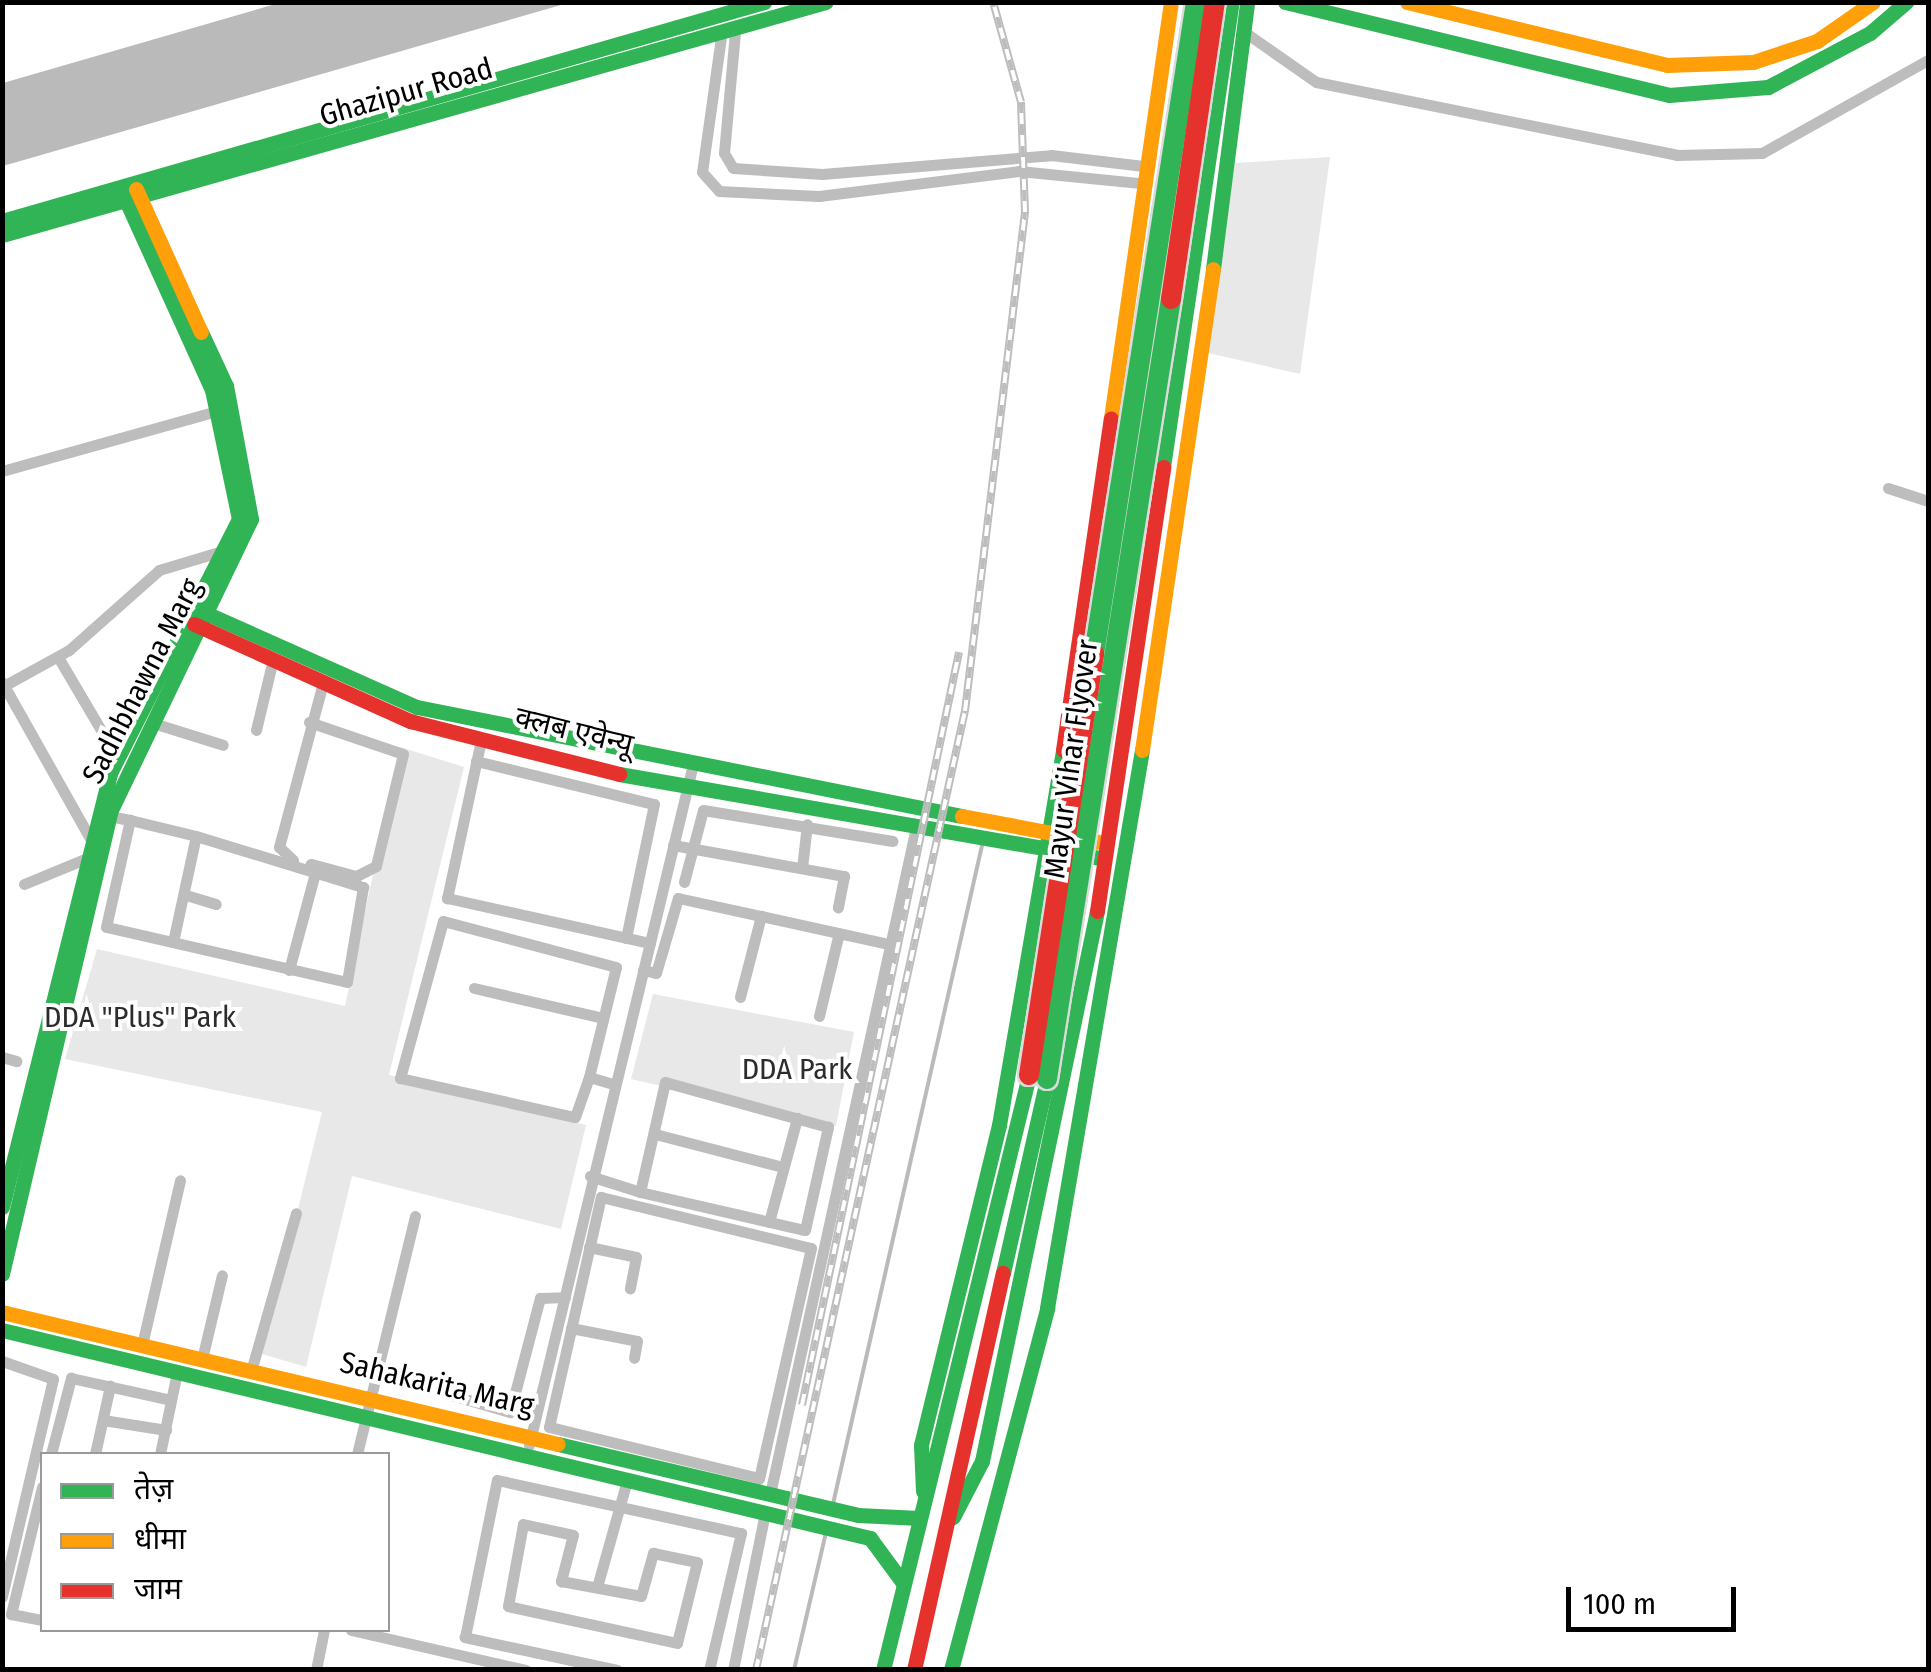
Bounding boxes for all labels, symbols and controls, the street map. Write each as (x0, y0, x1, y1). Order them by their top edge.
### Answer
street label: Ghazipur Road (315, 50, 497, 134)
street label: Sadhbhawna Marg (75, 573, 209, 789)
street label: Mayur Vihar Flyover (1036, 637, 1106, 881)
street label: क्लब एवेन्यू (511, 699, 637, 763)
park label: DDA "Plus" Park (44, 999, 236, 1035)
park label: DDA Park (742, 1051, 852, 1087)
street label: Sahakarita Marg (337, 1344, 537, 1424)
legend (40, 1452, 390, 1632)
text: तेज़ (134, 1471, 173, 1507)
text: धीमा (134, 1521, 186, 1557)
scale bar (1571, 1567, 1741, 1629)
text: जाम (134, 1571, 182, 1607)
text: 100 m (1583, 1586, 1656, 1622)

